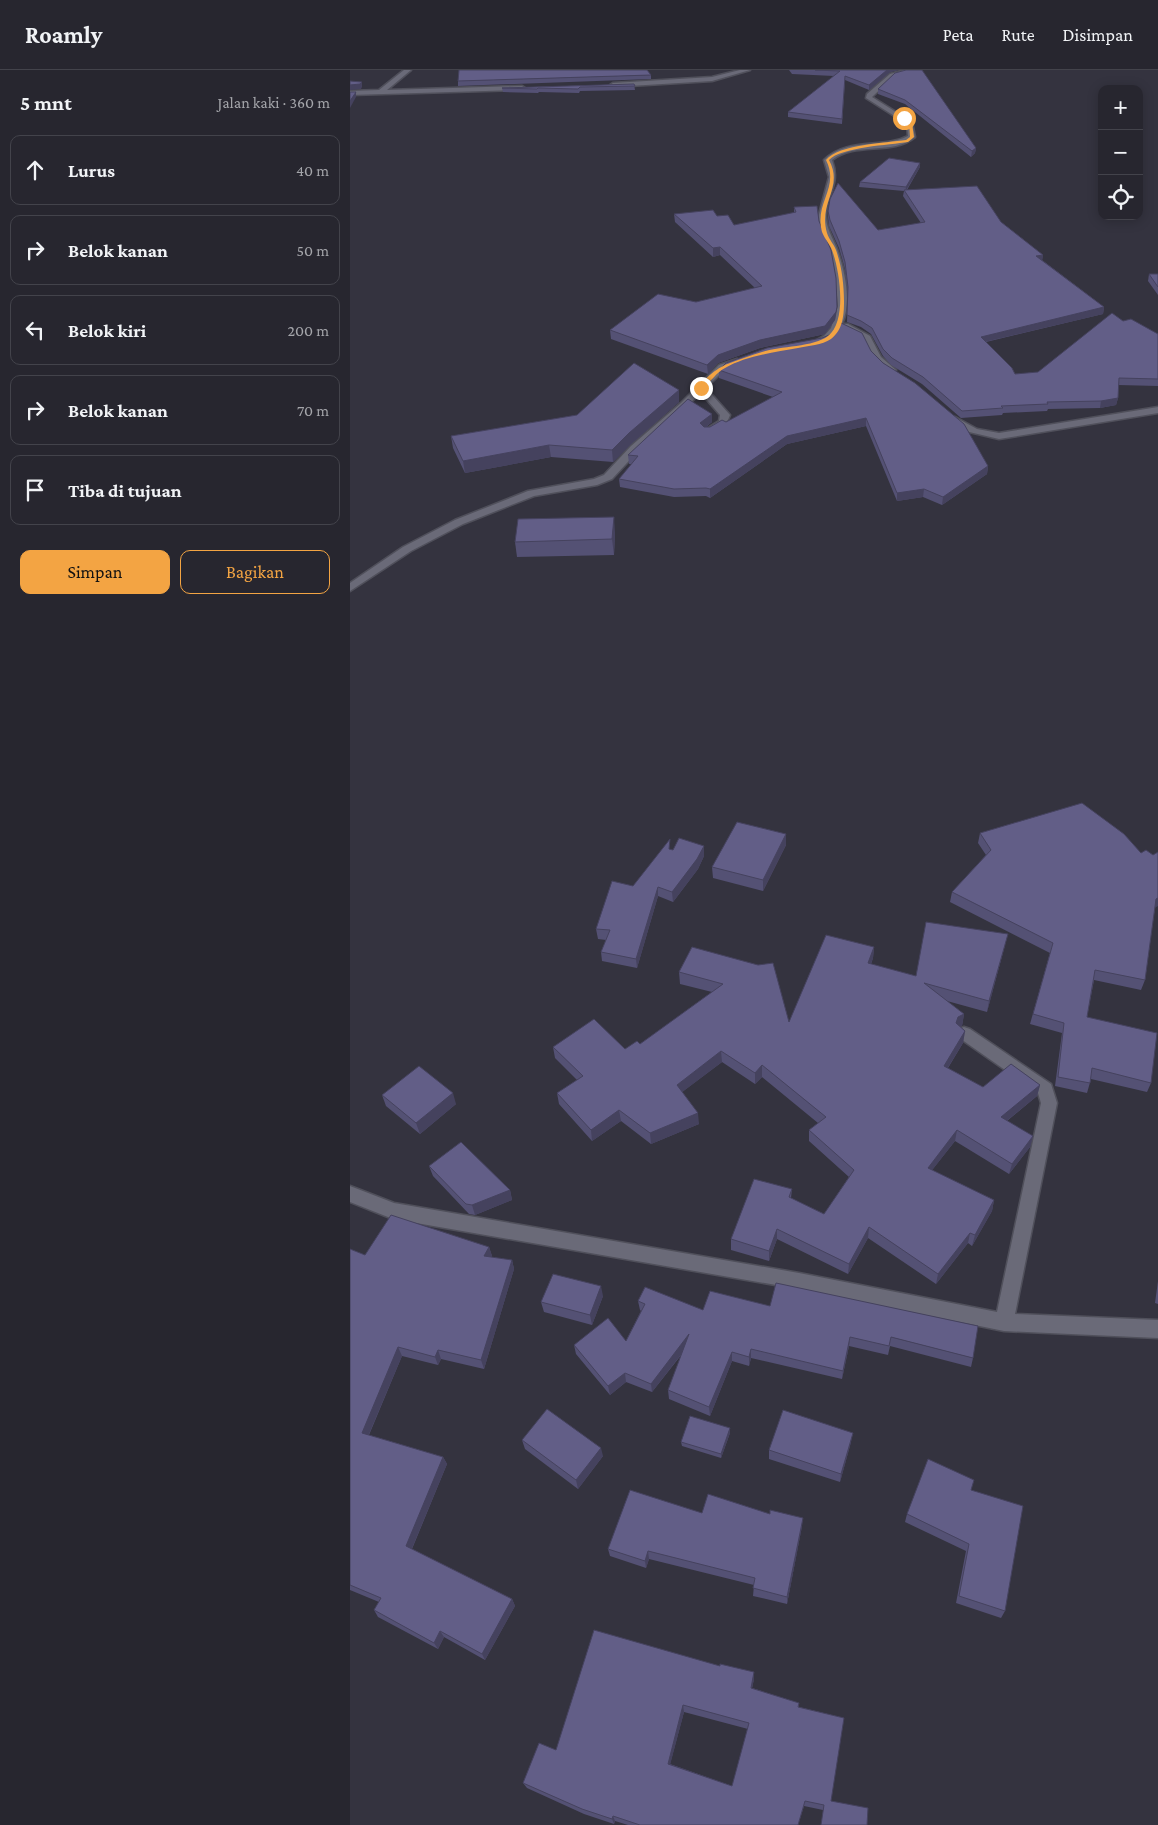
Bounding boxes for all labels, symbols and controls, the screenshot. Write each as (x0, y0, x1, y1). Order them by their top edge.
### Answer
text: Roamly (25, 21, 102, 48)
text: Peta (943, 25, 974, 45)
text: Rute (1002, 25, 1035, 45)
text: Disimpan (1063, 25, 1133, 45)
map controls (1098, 85, 1143, 220)
button: + (1098, 85, 1143, 130)
text: 5 mnt (20, 91, 72, 115)
text: Jalan kaki · 360 m (217, 94, 330, 111)
route start (893, 107, 916, 130)
button: − (1098, 130, 1143, 175)
icon: ahead (21, 156, 49, 184)
text: Lurus (68, 160, 115, 181)
text: 40 m (296, 162, 329, 179)
button: locate (1098, 175, 1143, 220)
icon: right (21, 236, 49, 264)
text: Belok kanan (68, 240, 168, 261)
text: 50 m (297, 242, 329, 259)
icon: left (21, 316, 49, 344)
text: Belok kiri (68, 320, 146, 341)
text: 200 m (287, 322, 329, 339)
route end (690, 377, 713, 400)
icon: right (21, 396, 49, 424)
text: Belok kanan (68, 400, 168, 421)
text: 70 m (297, 402, 329, 419)
icon: arrive (21, 476, 49, 504)
text: Tiba di tujuan (68, 480, 182, 501)
button: Simpan (20, 550, 170, 594)
button: Bagikan (180, 550, 330, 594)

